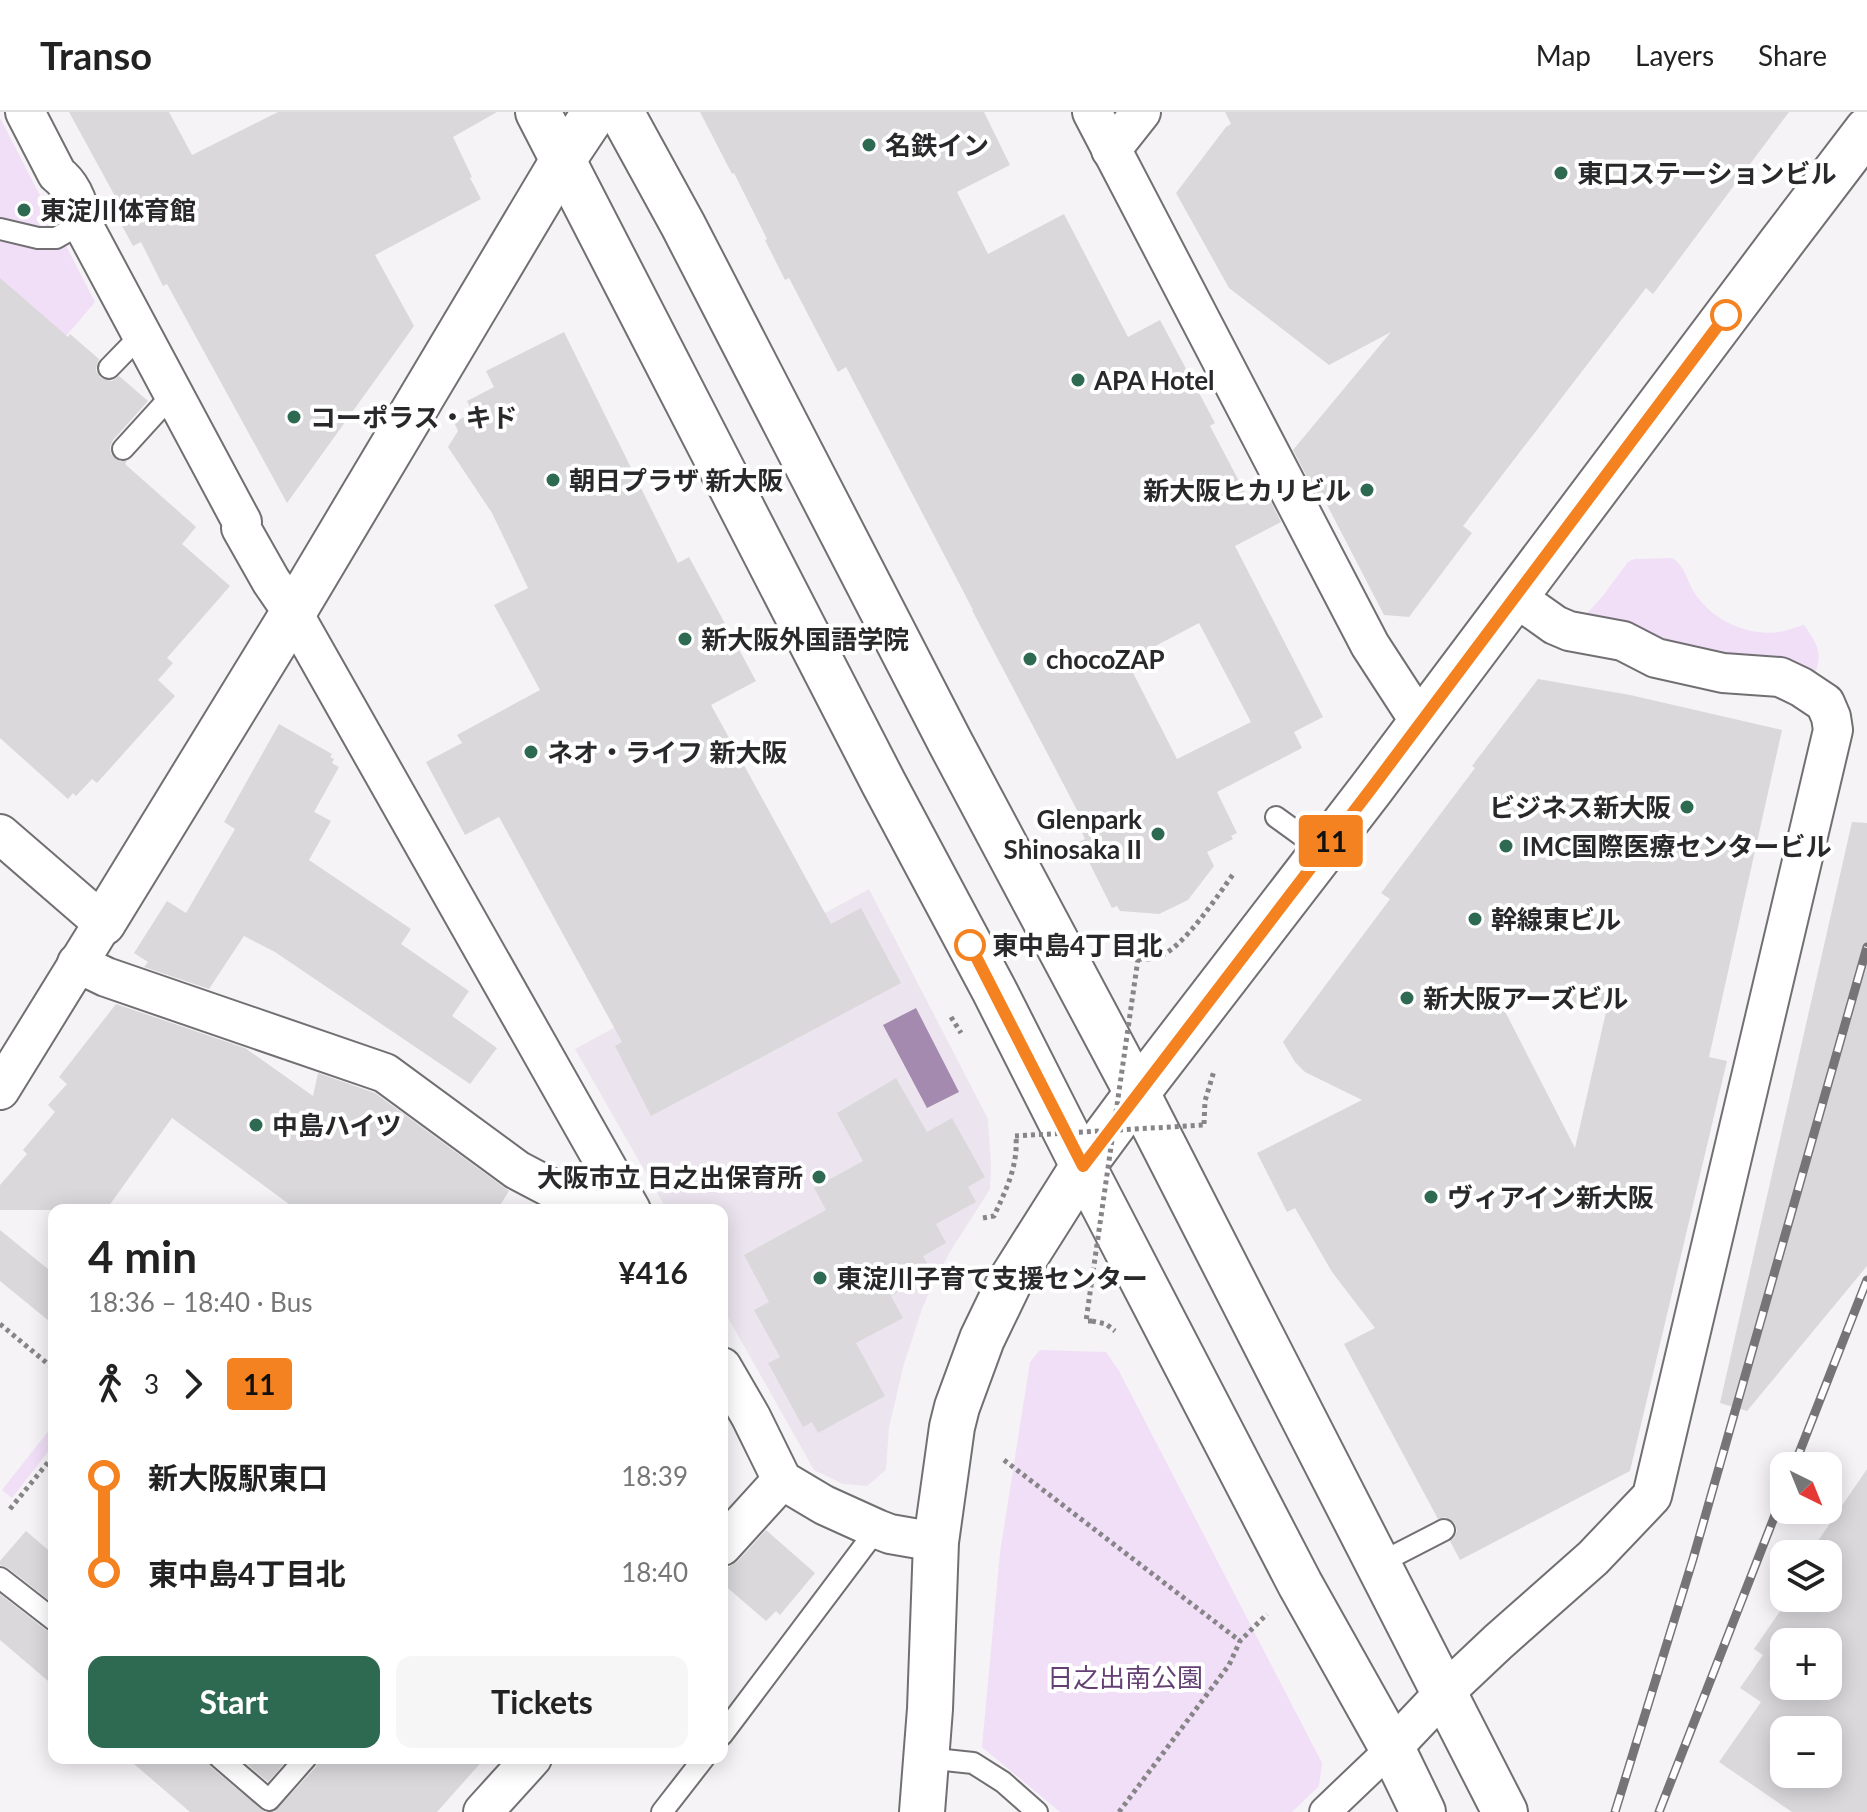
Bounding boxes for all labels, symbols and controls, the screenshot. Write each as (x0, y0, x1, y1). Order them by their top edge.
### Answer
text: Transo (40, 32, 152, 78)
text: Map (1536, 38, 1591, 72)
text: Layers (1635, 38, 1714, 72)
text: Share (1758, 38, 1827, 72)
place label: 名鉄イン (885, 129, 989, 161)
marker: 名鉄イン (860, 136, 878, 154)
place label: 東口ステーションビル (1577, 157, 1836, 189)
marker: 東口ステーションビル (1552, 164, 1570, 182)
place label: 東淀川体育館 (40, 194, 196, 226)
marker: 東淀川体育館 (15, 201, 33, 219)
unlabelled marker (1711, 300, 1741, 330)
place label: APA Hotel (1093, 364, 1215, 396)
marker: APA Hotel (1069, 371, 1087, 389)
place label: コーポラス・キド (310, 401, 517, 433)
marker: コーポラス・キド (285, 408, 303, 426)
place label: 朝日プラザ 新大阪 (569, 464, 783, 496)
marker: 朝日プラザ 新大阪 (544, 471, 562, 489)
place label: 新大阪ヒカリビル (1143, 474, 1351, 506)
marker: 新大阪ヒカリビル (1358, 481, 1376, 499)
place label: 新大阪外国語学院 (701, 623, 909, 655)
marker: 新大阪外国語学院 (676, 630, 694, 648)
place label: chocoZAP (1046, 643, 1165, 675)
marker: chocoZAP (1021, 650, 1039, 668)
place label: ネオ・ライフ 新大阪 (547, 736, 787, 768)
marker: ネオ・ライフ 新大阪 (522, 743, 540, 761)
place label: ビジネス新大阪 (1489, 791, 1671, 823)
marker: ビジネス新大阪 (1678, 798, 1696, 816)
place label: Glenpark Shinosaka II (1004, 803, 1142, 865)
line badge: 11 (1295, 815, 1367, 867)
text: 11 (1315, 824, 1347, 858)
marker: Glenpark Shinosaka II (1149, 825, 1167, 843)
place label: IMC国際医療センタービル (1522, 830, 1831, 862)
marker: IMC国際医療センタービル (1497, 837, 1515, 855)
place label: 幹線東ビル (1491, 903, 1621, 935)
marker: 幹線東ビル (1466, 910, 1484, 928)
place label: 東中島4丁目北 (992, 929, 1163, 961)
marker: 東中島4丁目北 (955, 930, 985, 960)
place label: 新大阪アーズビル (1423, 982, 1628, 1014)
marker: 新大阪アーズビル (1398, 989, 1416, 1007)
place label: 中島ハイツ (272, 1109, 401, 1141)
marker: 中島ハイツ (247, 1116, 265, 1134)
place label: 大阪市立 日之出保育所 (537, 1161, 803, 1193)
marker: 大阪市立 日之出保育所 (810, 1168, 828, 1186)
place label: ヴィアイン新大阪 (1447, 1181, 1654, 1213)
marker: ヴィアイン新大阪 (1422, 1188, 1440, 1206)
text: 4 min (88, 1230, 197, 1282)
text: ¥416 (618, 1254, 688, 1290)
place label: 東淀川子育て支援センター (836, 1262, 1148, 1294)
marker: 東淀川子育て支援センター (811, 1269, 829, 1287)
text: 18:36 – 18:40 · Bus (88, 1286, 312, 1318)
icon: walk (88, 1362, 132, 1406)
icon: forward (171, 1362, 215, 1406)
text: 11 (243, 1367, 276, 1401)
text: 3 (144, 1368, 159, 1400)
north arrow (1770, 1452, 1842, 1524)
map controls (1770, 1452, 1842, 1788)
text: 新大阪駅東口 (148, 1459, 328, 1495)
text: 18:39 (621, 1460, 688, 1492)
button: layers (1770, 1540, 1842, 1612)
text: 東中島4丁目北 (148, 1555, 345, 1591)
text: 18:40 (621, 1556, 688, 1588)
button: + (1770, 1628, 1842, 1700)
button: Start (88, 1656, 380, 1748)
button: Tickets (396, 1656, 688, 1748)
park label: 日之出南公園 (1047, 1661, 1203, 1693)
button: − (1770, 1716, 1842, 1788)

